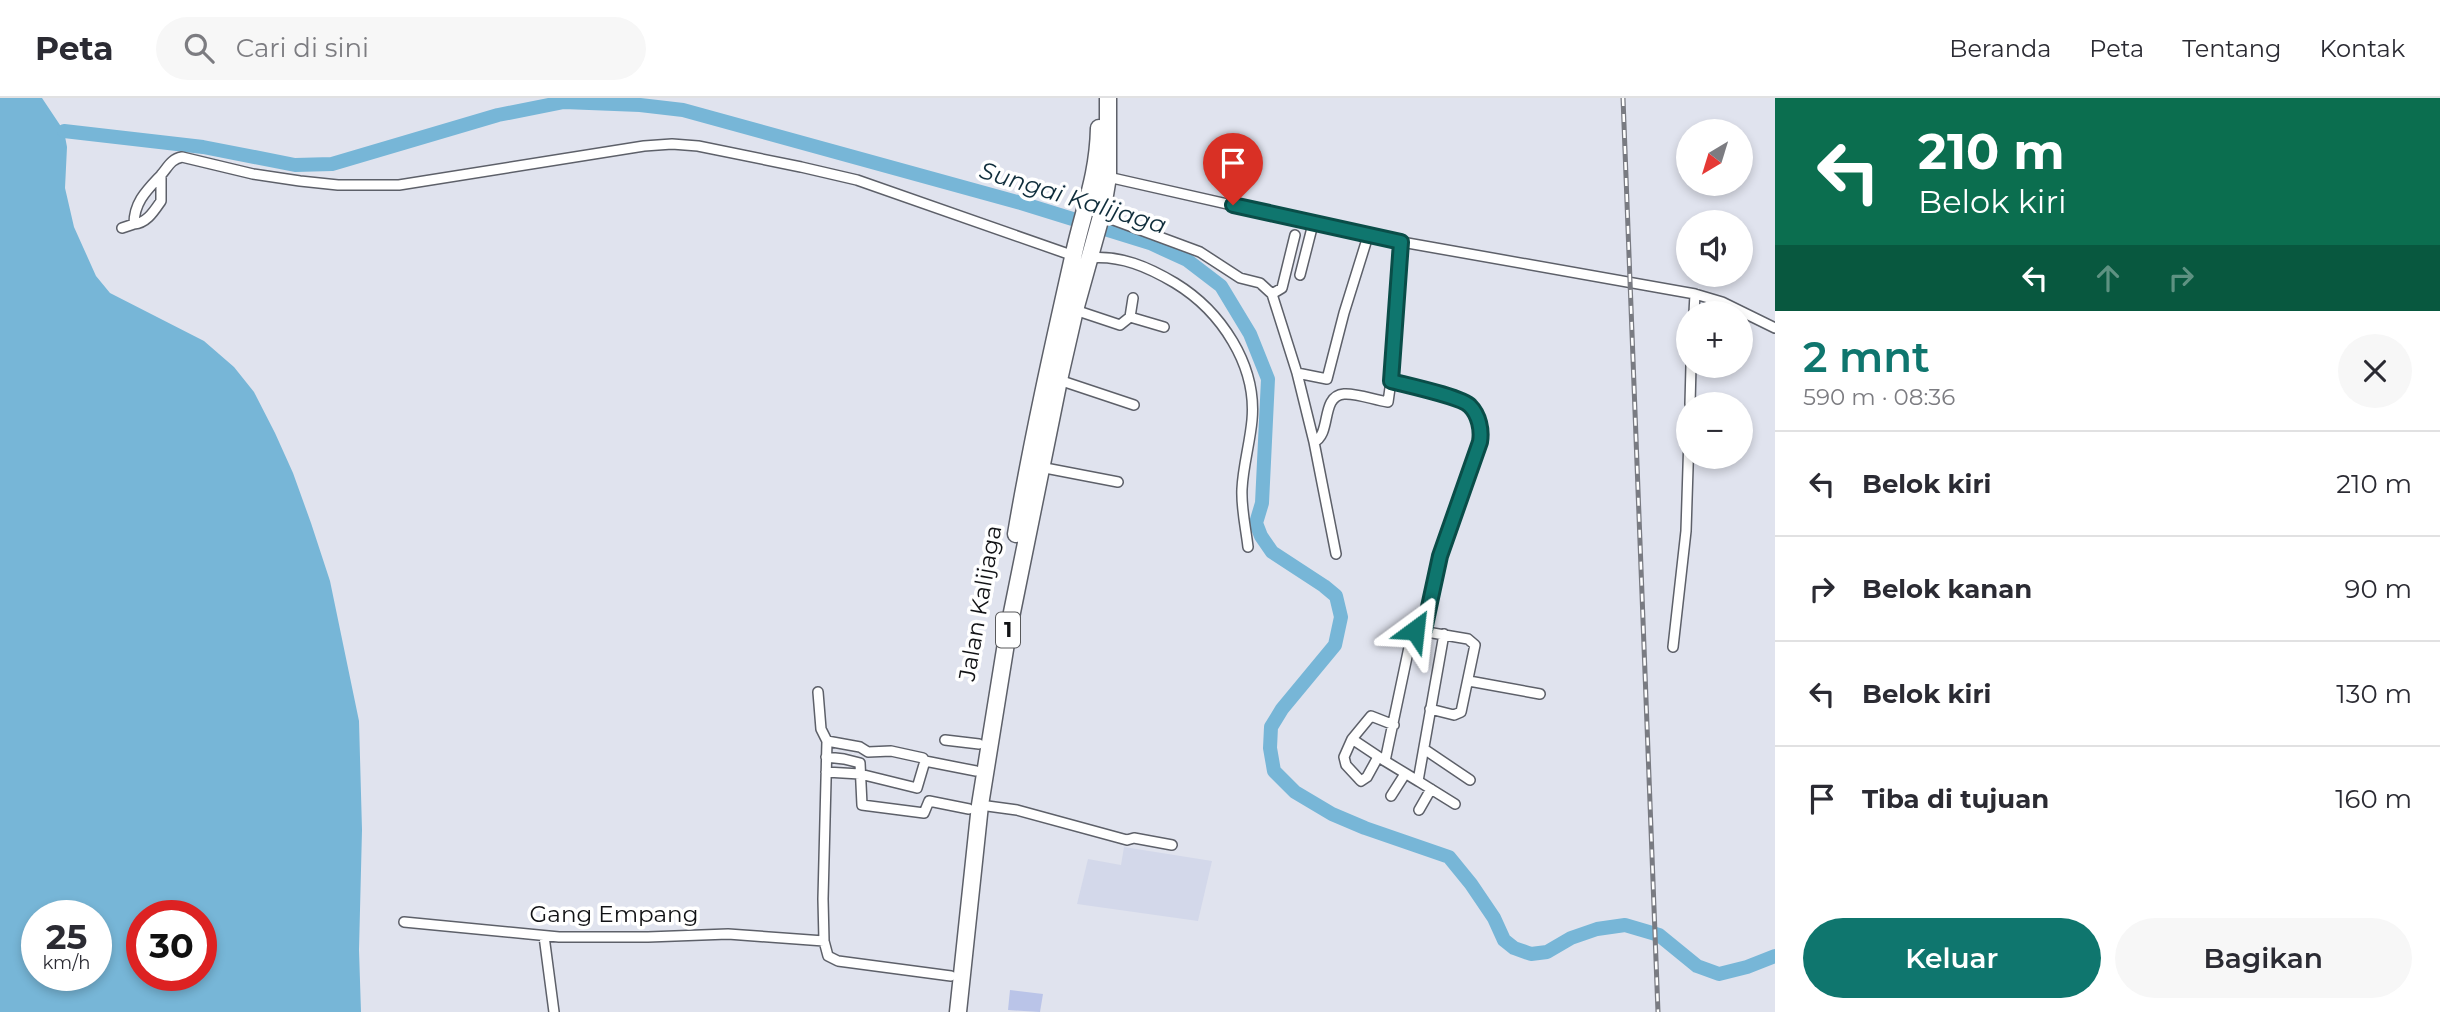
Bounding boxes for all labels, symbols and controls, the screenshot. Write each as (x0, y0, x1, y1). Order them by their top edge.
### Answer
search box (156, 17, 646, 80)
text: Peta (35, 28, 114, 68)
icon: search (180, 29, 218, 67)
text: Cari di sini (236, 32, 369, 64)
text: Beranda (1949, 34, 2051, 63)
text: Peta (2089, 34, 2144, 63)
text: Tentang (2182, 34, 2281, 63)
text: Kontak (2319, 34, 2405, 63)
north arrow (1676, 119, 1754, 196)
map controls (1676, 119, 1753, 469)
text: 210 m (1918, 122, 2065, 181)
icon: left (1803, 126, 1894, 217)
pin (1203, 133, 1263, 205)
icon: arrive (1214, 144, 1252, 182)
water label: Sungai Kalijaga (976, 155, 1170, 240)
text: Belok kiri (1918, 182, 2067, 221)
button: sound (1676, 210, 1753, 287)
icon: left (2016, 259, 2054, 297)
icon: ahead (2089, 259, 2127, 297)
icon: right (2162, 259, 2200, 297)
button: + (1676, 301, 1753, 378)
text: 2 mnt (1803, 331, 1930, 383)
button: close (2338, 334, 2412, 408)
text: 590 m · 08:36 (1803, 383, 1955, 411)
button: − (1676, 392, 1753, 469)
icon: left (1803, 465, 1841, 503)
text: Belok kiri (1862, 468, 1991, 500)
text: 210 m (2336, 468, 2412, 500)
street label: Jalan Kalijaga (952, 523, 1007, 684)
icon: right (1803, 570, 1841, 608)
text: Belok kanan (1862, 573, 2032, 605)
text: 90 m (2345, 573, 2412, 605)
position arrow (1378, 593, 1452, 667)
road number: 1 (996, 612, 1020, 648)
icon: left (1803, 675, 1841, 713)
text: Belok kiri (1862, 678, 1991, 710)
text: 130 m (2336, 678, 2412, 710)
icon: arrive (1803, 780, 1841, 818)
text: Tiba di tujuan (1862, 783, 2049, 815)
text: 160 m (2335, 783, 2412, 815)
speed limit sign: 30 (126, 900, 217, 991)
street label: Gang Empang (530, 900, 698, 928)
text: 25 (46, 915, 87, 958)
button: Keluar (1803, 918, 2101, 998)
button: Bagikan (2115, 918, 2412, 998)
text: km/h (42, 952, 91, 974)

